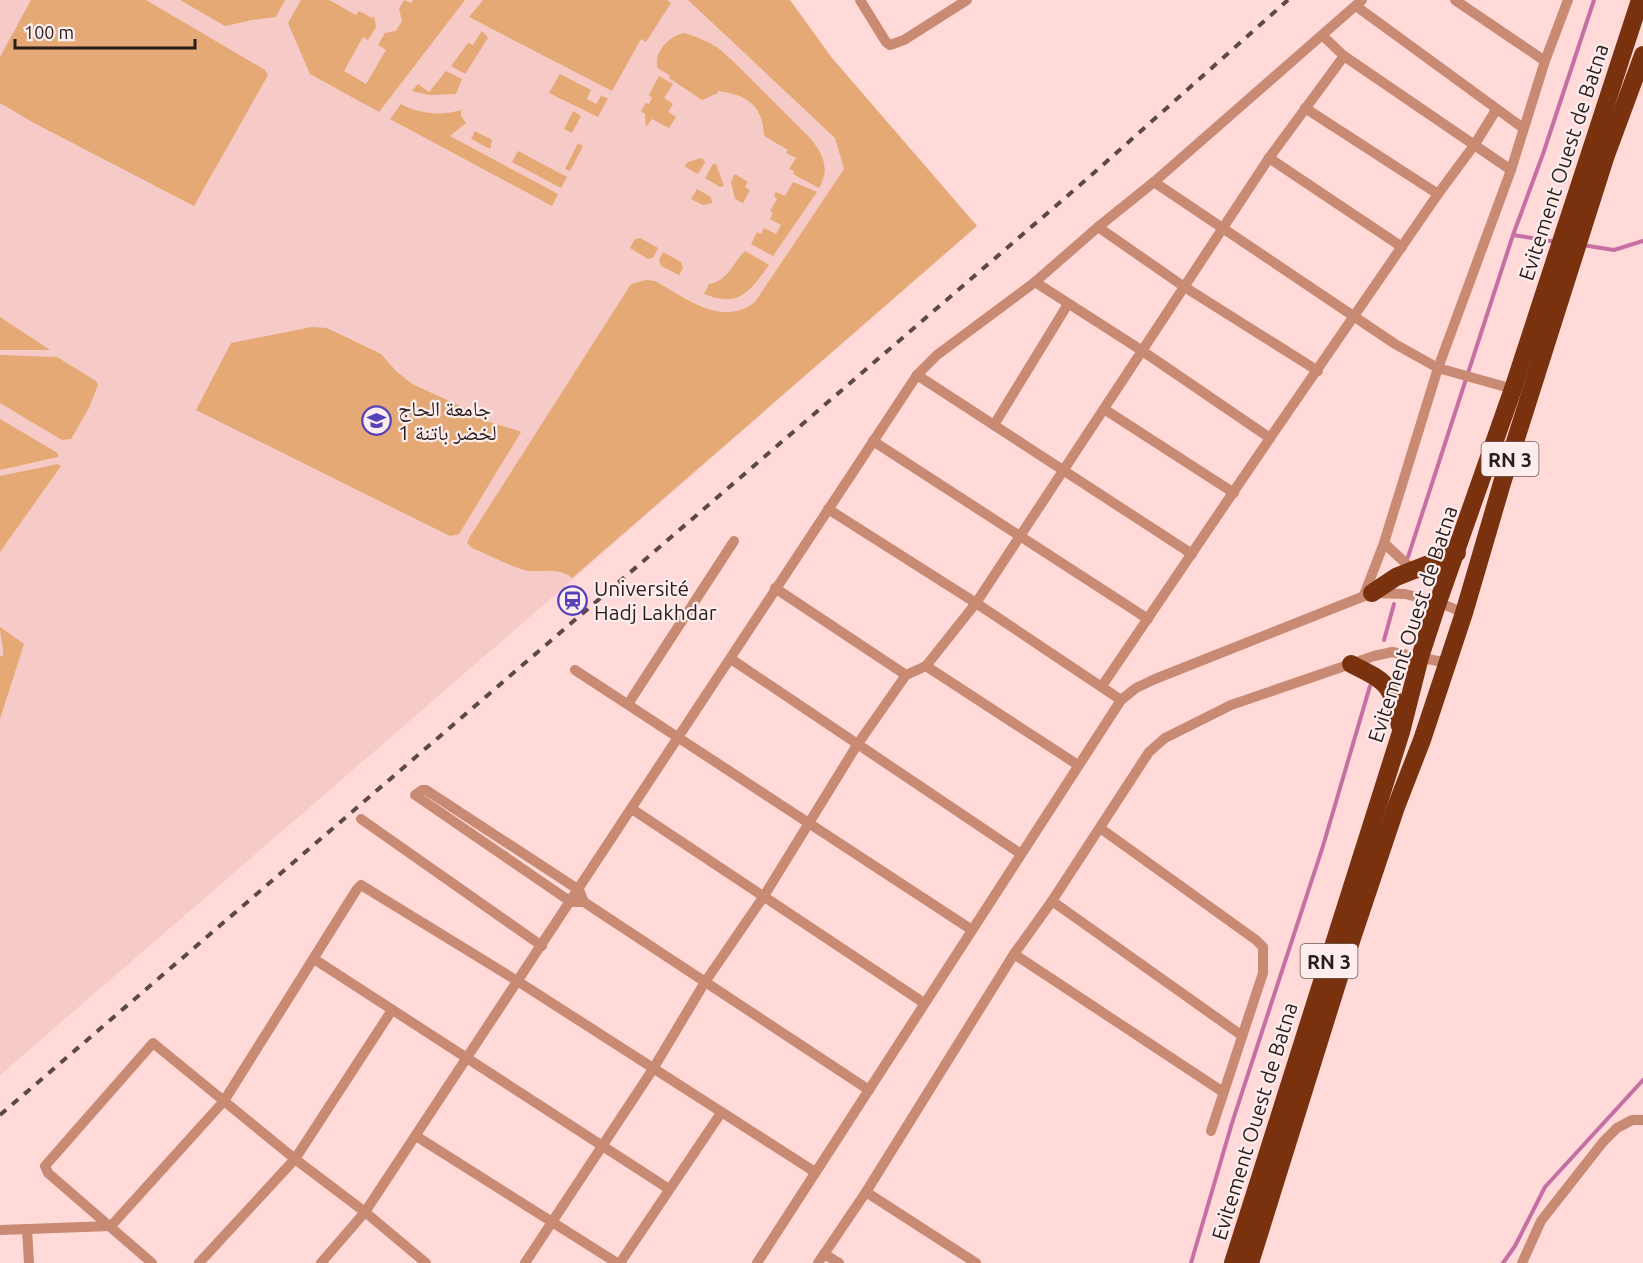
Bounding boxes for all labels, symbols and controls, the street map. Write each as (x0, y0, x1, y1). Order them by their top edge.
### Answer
scale bar (15, 12, 195, 50)
text: 100 m (24, 22, 74, 42)
street label: Evitement Ouest de Batna (1513, 41, 1613, 283)
place label: جامعة الحاج لخضر باتنة 1 (398, 396, 497, 445)
school or university icon: جامعة الحاج لخضر باتنة 1 (361, 404, 393, 436)
road number: RN 3 (1482, 442, 1538, 476)
street label: Evitement Ouest de Batna (1362, 503, 1462, 745)
place label: Université Hadj Lakhdar (594, 576, 717, 624)
station icon: Université Hadj Lakhdar (557, 584, 589, 616)
road number: RN 3 (1300, 944, 1358, 978)
street label: Evitement Ouest de Batna (1206, 999, 1302, 1243)

